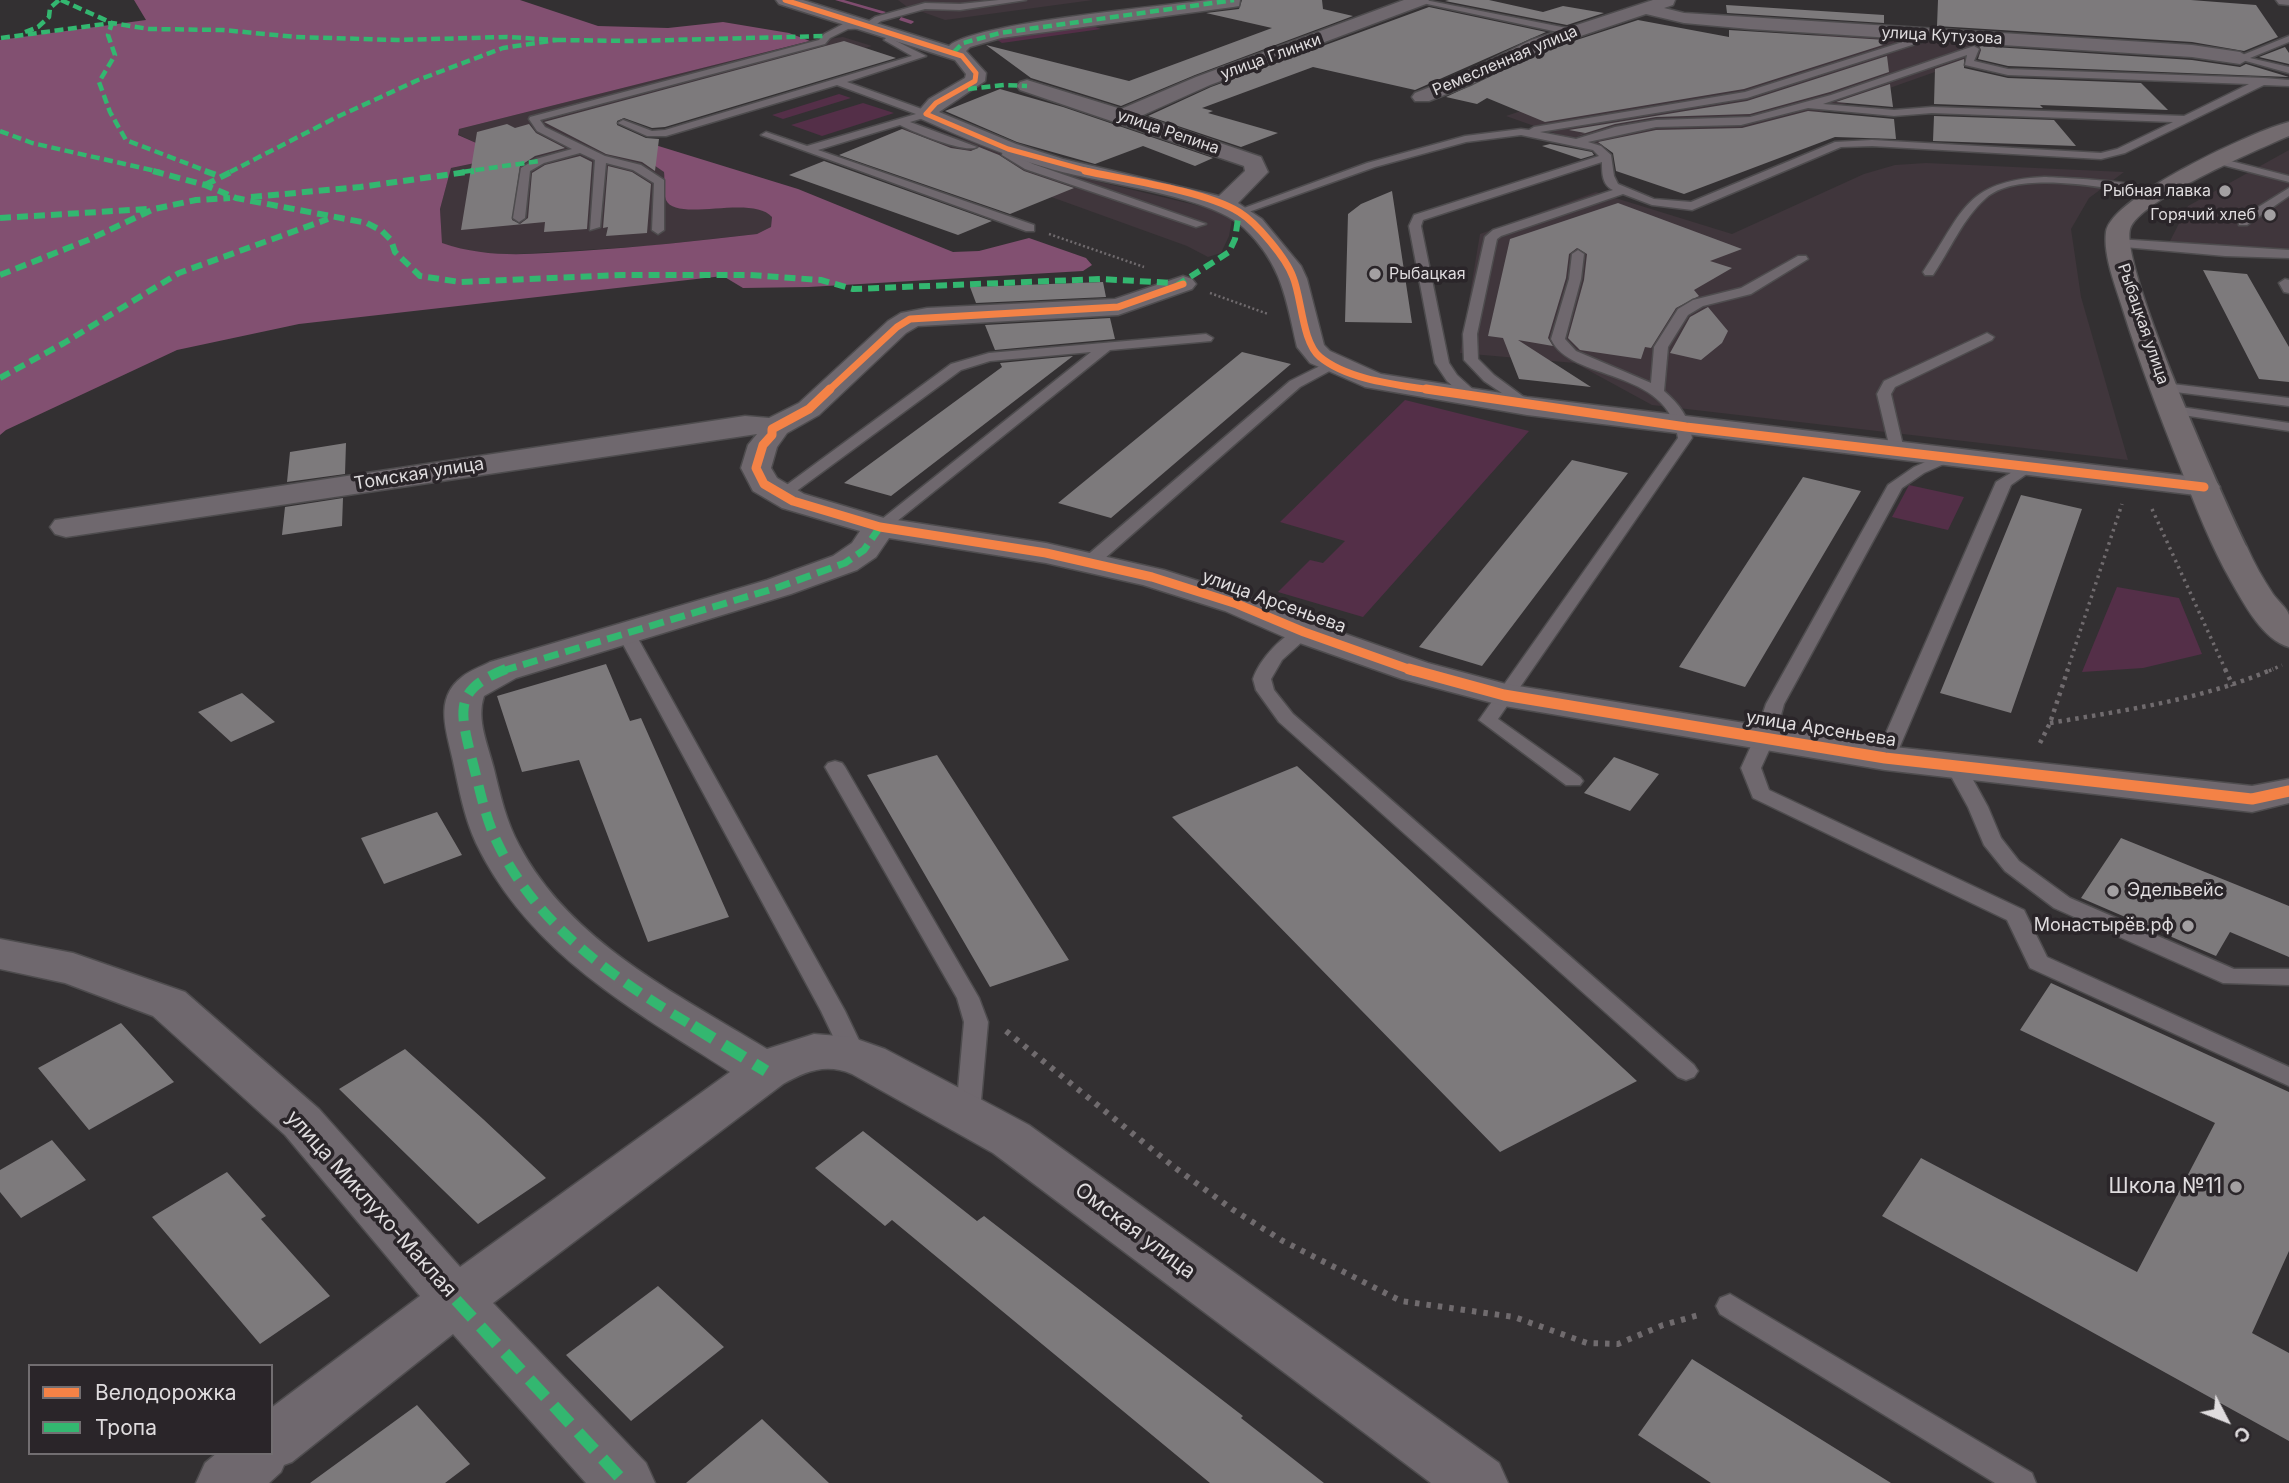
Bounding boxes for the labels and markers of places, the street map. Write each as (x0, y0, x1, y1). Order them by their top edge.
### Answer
place label: Рыбная лавка (2103, 181, 2211, 201)
marker: Рыбная лавка (2217, 183, 2233, 199)
place label: Горячий хлеб (2150, 205, 2256, 225)
marker: Горячий хлеб (2262, 207, 2278, 223)
place label: Рыбацкая (1389, 264, 1466, 284)
marker: Рыбацкая (1367, 266, 1383, 282)
place label: Эдельвейс (2127, 880, 2224, 902)
marker: Эдельвейс (2105, 883, 2121, 899)
place label: Монастырёв.рф (2034, 915, 2174, 937)
marker: Монастырёв.рф (2180, 918, 2196, 934)
place label: Школа №11 (2109, 1174, 2222, 1200)
marker: Школа №11 (2228, 1179, 2244, 1195)

